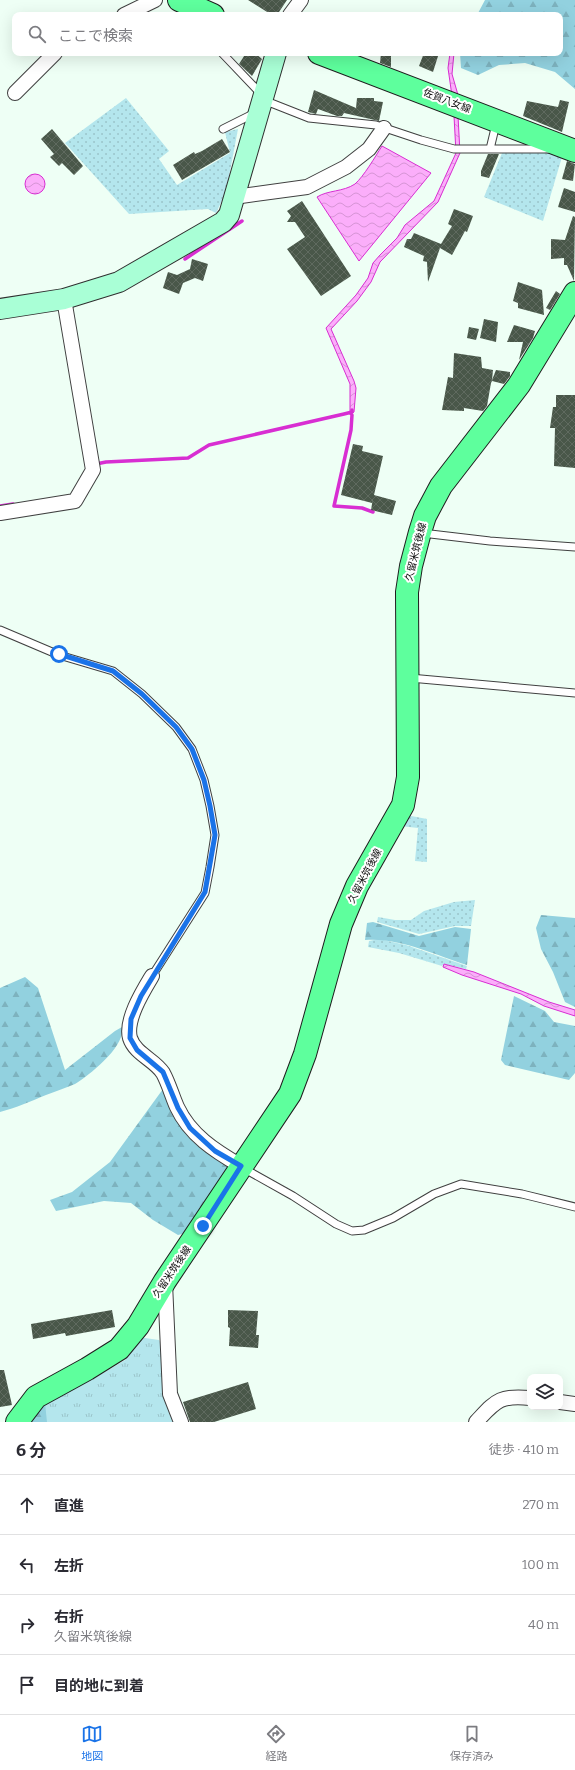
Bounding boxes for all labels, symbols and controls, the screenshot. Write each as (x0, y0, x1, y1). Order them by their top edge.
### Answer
search box (12, 12, 563, 56)
icon: search (26, 23, 48, 45)
text: ここで検索 (58, 27, 133, 45)
street label: 佐賀八女線 (422, 86, 472, 116)
street label: 久留米筑後線 (403, 521, 429, 583)
route start (50, 645, 68, 663)
street label: 久留米筑後線 (346, 847, 384, 905)
route end (194, 1217, 212, 1235)
street label: 久留米筑後線 (150, 1244, 194, 1300)
map controls (527, 1374, 563, 1410)
button: layers (527, 1374, 563, 1410)
text: 6 分 (16, 1440, 46, 1461)
text: 徒歩 · 410 m (489, 1442, 559, 1457)
icon: ahead (16, 1494, 38, 1516)
text: 直進 (54, 1497, 84, 1515)
text: 270 m (522, 1497, 559, 1512)
icon: left (16, 1554, 38, 1576)
text: 左折 (54, 1557, 84, 1575)
text: 100 m (522, 1557, 559, 1572)
text: 右折 (54, 1608, 84, 1626)
icon: right (16, 1614, 38, 1636)
text: 40 m (528, 1617, 559, 1632)
text: 久留米筑後線 (54, 1629, 132, 1644)
icon: arrive (16, 1674, 38, 1696)
text: 目的地に到着 (54, 1677, 144, 1695)
tab: 地図 (81, 1723, 103, 1763)
tab: 経路 (265, 1723, 287, 1763)
tab: 保存済み (450, 1723, 494, 1763)

